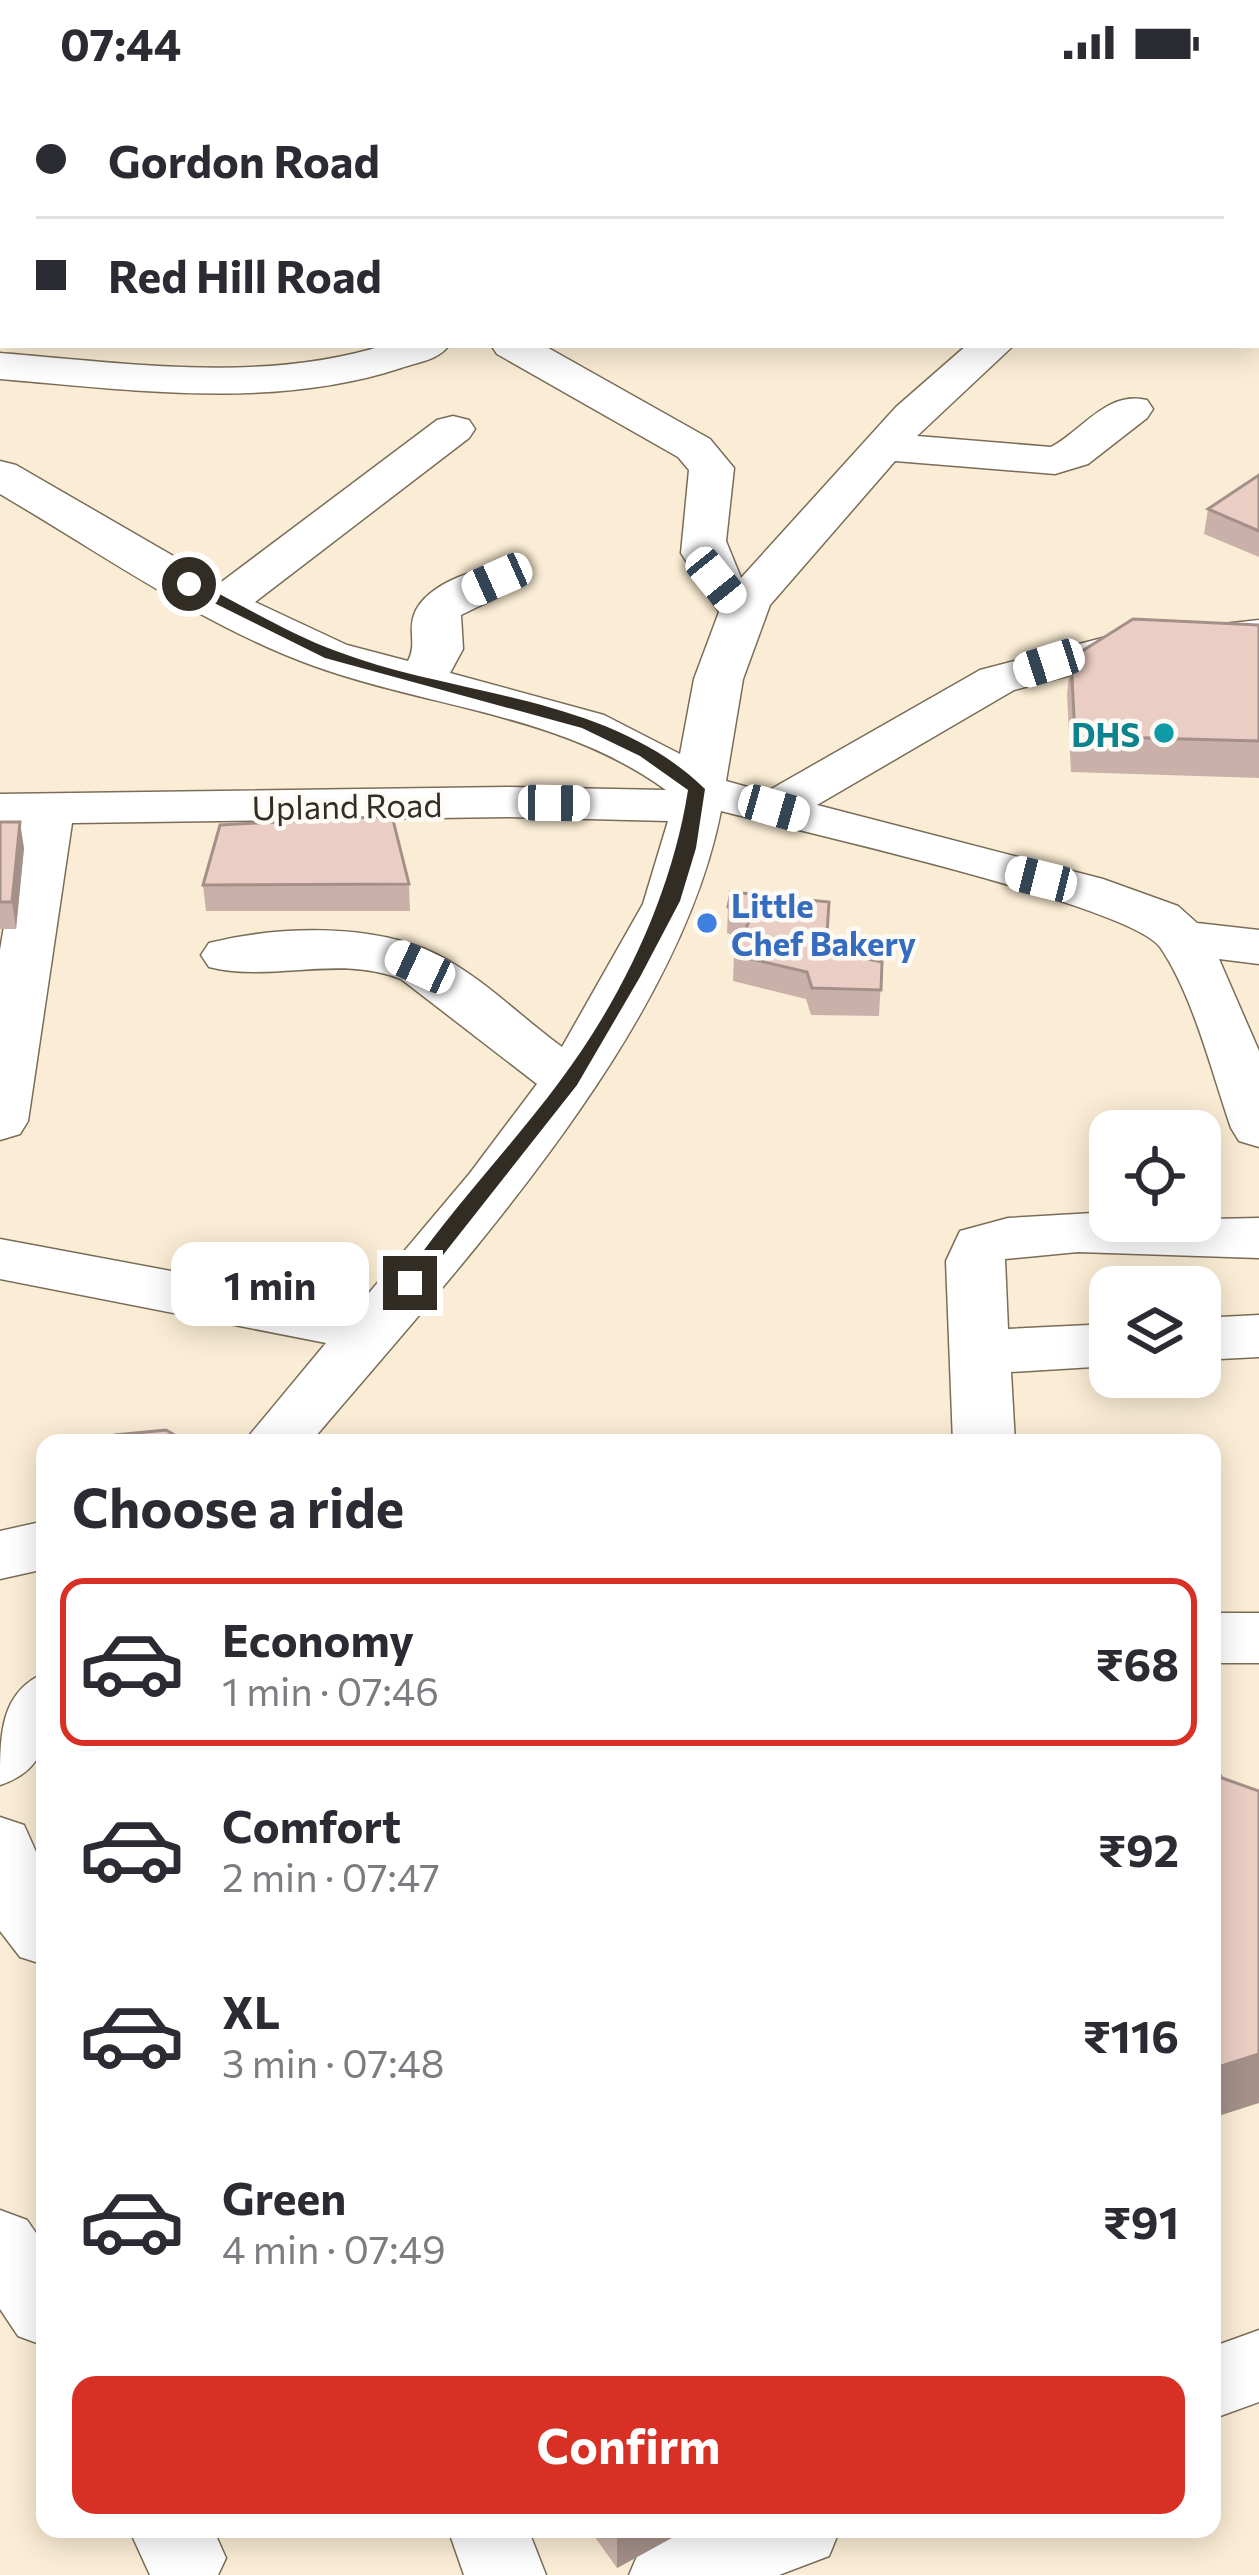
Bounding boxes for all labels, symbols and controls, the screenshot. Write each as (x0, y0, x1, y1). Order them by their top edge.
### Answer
text: 07:44 (60, 15, 181, 70)
text: Gordon Road (108, 132, 380, 187)
text: Red Hill Road (108, 247, 382, 302)
car (679, 541, 753, 619)
car (457, 548, 537, 610)
route start (162, 557, 216, 611)
car (1009, 635, 1089, 691)
place label: DHS (1071, 713, 1140, 754)
marker: DHS (1151, 720, 1177, 746)
car (734, 781, 814, 835)
street label: Upland Road (251, 783, 443, 827)
car (518, 784, 590, 822)
car (1002, 853, 1080, 905)
place label: Little Chef Bakery (731, 884, 916, 963)
marker: Little Chef Bakery (694, 910, 720, 936)
car (380, 935, 460, 999)
map controls (1089, 1110, 1221, 1398)
button: locate (1089, 1110, 1221, 1242)
callout: 1 min (170, 1241, 368, 1325)
route end (383, 1256, 437, 1310)
text: 1 min (224, 1260, 316, 1308)
button: layers (1089, 1266, 1221, 1398)
text: Choose a ride (72, 1473, 404, 1539)
icon: car (78, 1608, 186, 1716)
text: Economy (222, 1611, 414, 1666)
text: ₹68 (1096, 1635, 1179, 1690)
text: 1 min · 07:46 (222, 1666, 439, 1714)
icon: car (78, 1794, 186, 1902)
text: Comfort (222, 1797, 401, 1852)
text: ₹92 (1098, 1821, 1179, 1876)
text: 2 min · 07:47 (222, 1852, 440, 1900)
icon: car (78, 1980, 186, 2088)
text: XL (222, 1983, 280, 2038)
text: ₹116 (1083, 2007, 1179, 2062)
text: 3 min · 07:48 (222, 2038, 444, 2086)
icon: car (78, 2166, 186, 2274)
text: Green (222, 2169, 346, 2224)
text: ₹91 (1103, 2193, 1179, 2248)
text: 4 min · 07:49 (222, 2224, 446, 2272)
button: Confirm (72, 2376, 1185, 2514)

